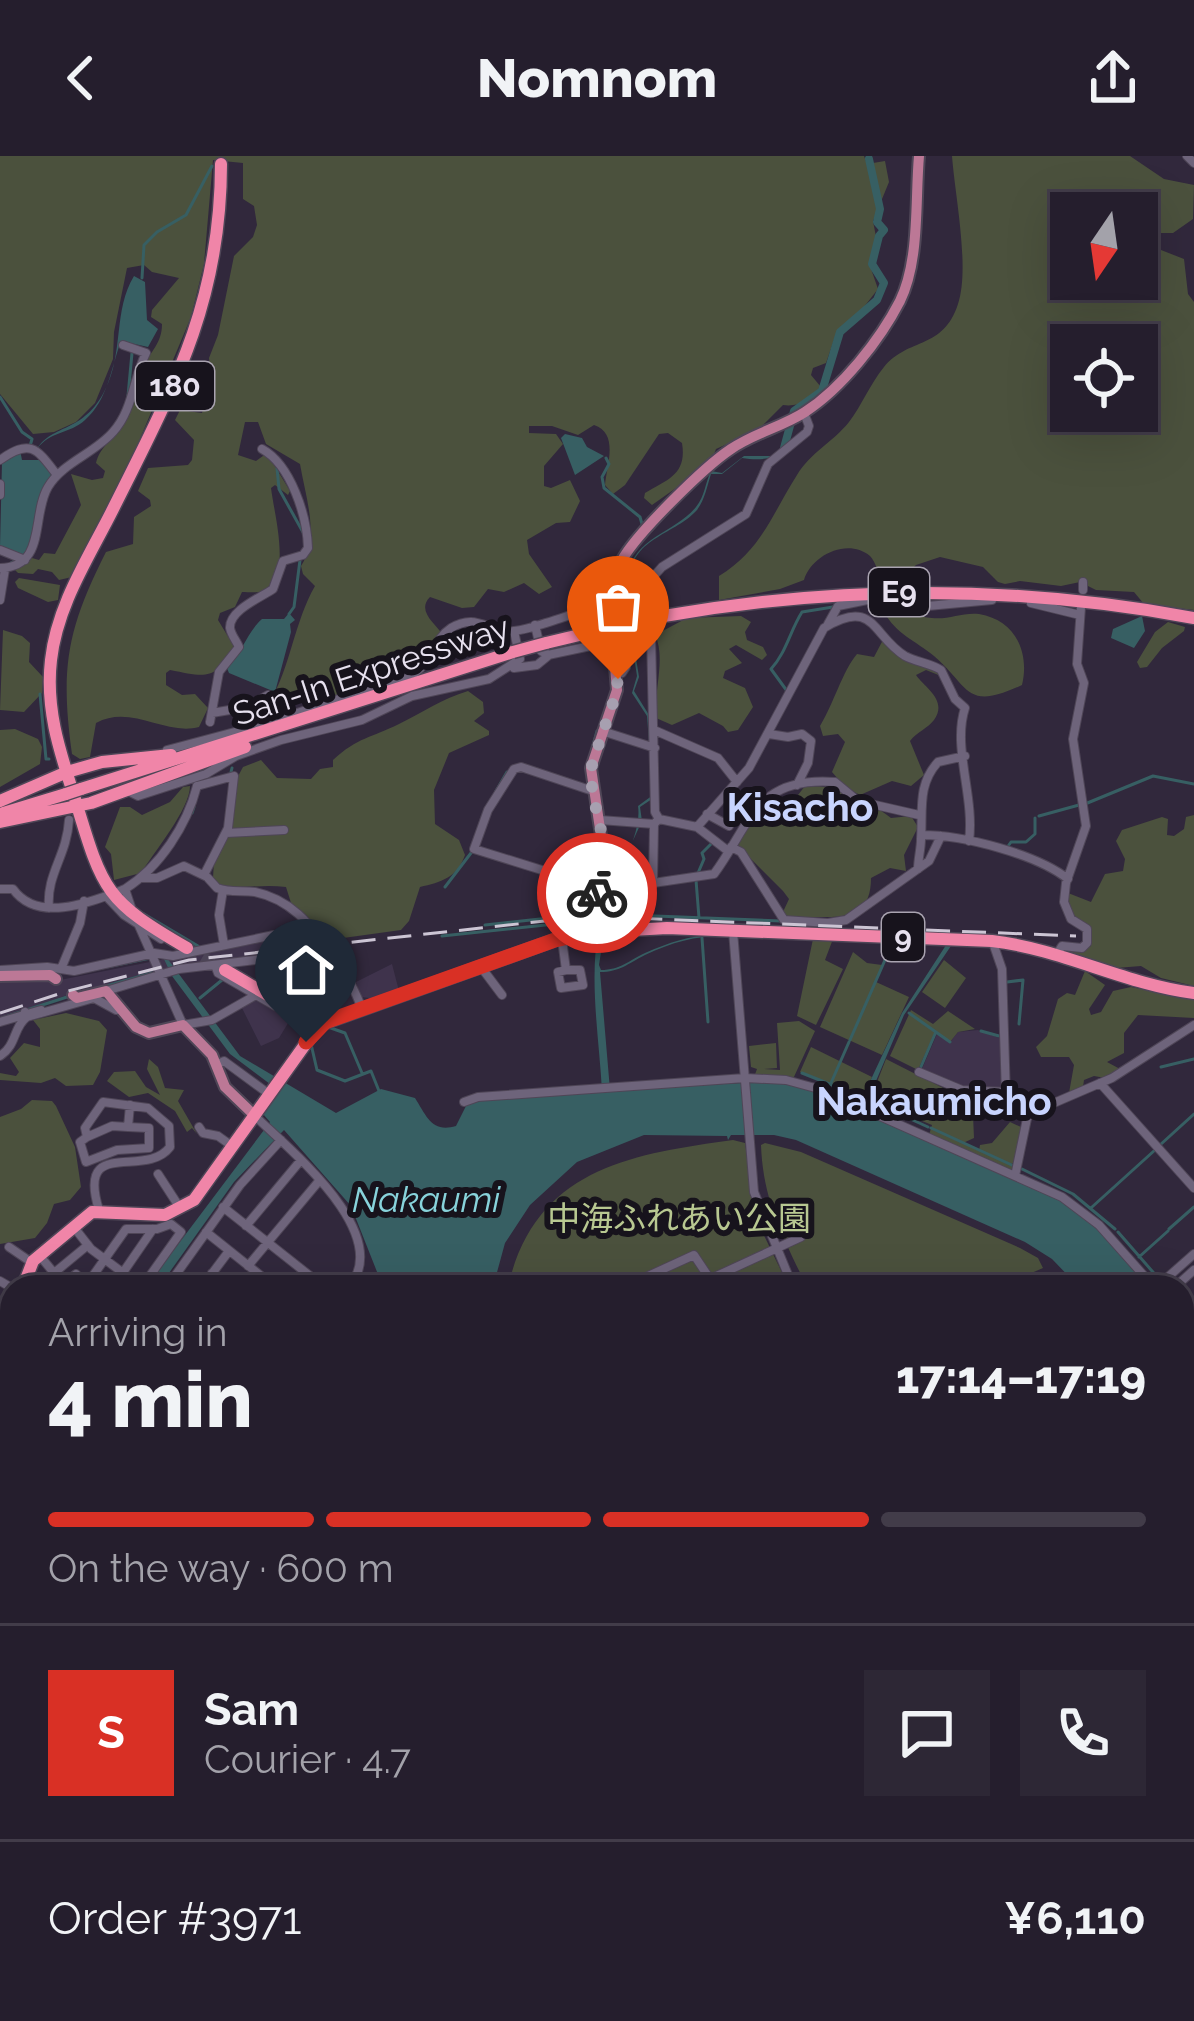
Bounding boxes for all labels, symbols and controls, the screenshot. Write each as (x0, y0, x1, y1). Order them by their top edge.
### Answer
icon: back (48, 45, 114, 111)
icon: share (1080, 45, 1146, 111)
text: Nomnom (477, 46, 717, 110)
north arrow (1050, 192, 1158, 300)
map controls (1050, 192, 1158, 432)
button: locate (1050, 324, 1158, 432)
road number: 180 (136, 362, 214, 410)
pin (567, 556, 669, 679)
road number: E9 (869, 568, 929, 616)
icon: bag (585, 574, 651, 640)
street label: San-In Expressway (228, 607, 514, 733)
district label: Kisacho (727, 784, 873, 830)
courier (537, 833, 657, 953)
icon: bike (564, 860, 630, 926)
road number: 9 (882, 913, 924, 961)
pin (255, 919, 357, 1042)
icon: home (273, 937, 339, 1003)
district label: Nakaumicho (816, 1078, 1052, 1124)
water label: Nakaumi (352, 1178, 501, 1220)
park label: 中海ふれあい公園 (547, 1199, 811, 1238)
text: Arriving in (48, 1309, 228, 1355)
text: 17:14–17:19 (896, 1351, 1146, 1404)
text: 4 min (48, 1354, 253, 1445)
text: On the way · 600 m (48, 1545, 394, 1591)
button: chat (864, 1670, 990, 1796)
button: phone (1020, 1670, 1146, 1796)
text: Sam (204, 1683, 299, 1736)
text: S (97, 1706, 125, 1759)
text: Courier · 4.7 (204, 1736, 411, 1782)
text: Order #3971 (48, 1892, 301, 1945)
text: ¥6,110 (1004, 1892, 1146, 1945)

